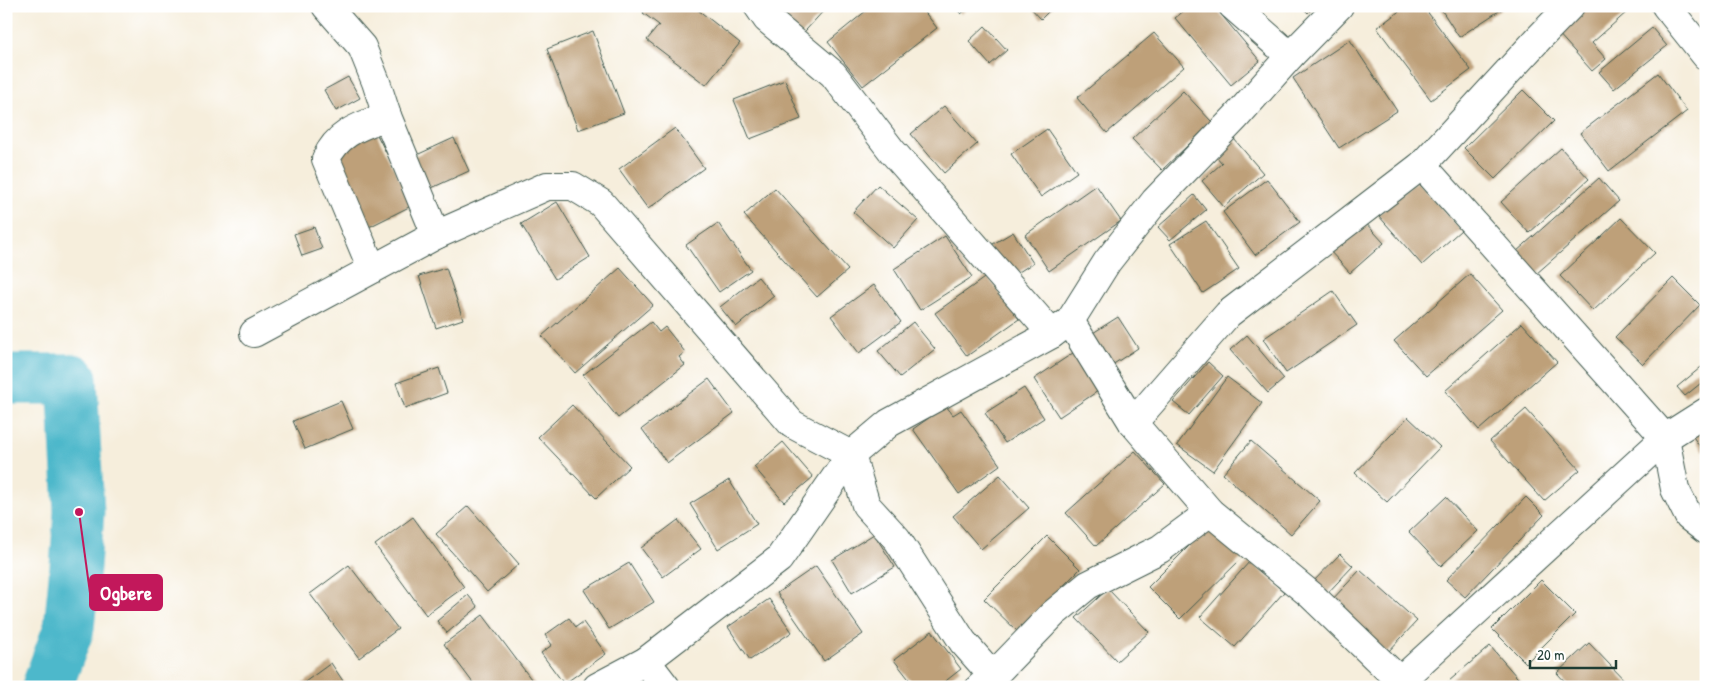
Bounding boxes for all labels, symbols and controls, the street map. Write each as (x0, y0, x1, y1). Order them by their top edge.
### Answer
callout: Ogbere (90, 575, 162, 610)
text: Ogbere (100, 579, 152, 607)
scale bar (1530, 638, 1616, 670)
text: 20 m (1537, 644, 1564, 665)

